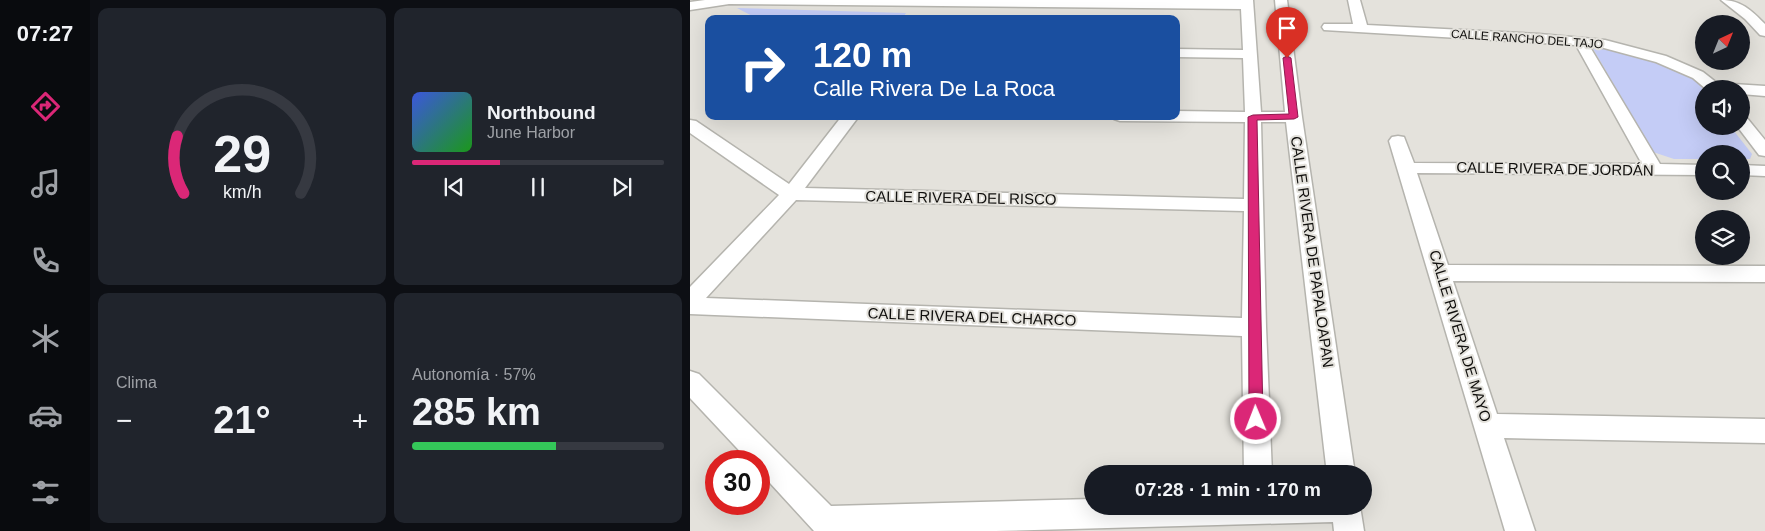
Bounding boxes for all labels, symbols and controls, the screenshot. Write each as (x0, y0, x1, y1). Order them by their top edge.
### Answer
pin (1266, 7, 1308, 58)
icon: arrive (1273, 14, 1301, 42)
north arrow (1695, 15, 1750, 70)
map controls (1695, 15, 1750, 265)
text: 07:27 (17, 21, 73, 46)
street label: CALLE RANCHO DEL TAJO (1450, 27, 1604, 51)
icon: right (730, 35, 795, 100)
text: 120 m (813, 35, 912, 74)
text: Calle Rivera De La Roca (813, 76, 1055, 101)
button: sound (1695, 80, 1750, 135)
icon: directions (28, 89, 63, 124)
text: Northbound (487, 102, 596, 123)
text: June Harbor (487, 124, 575, 141)
text: 29 (213, 125, 271, 183)
street label: CALLE RIVERA DE PAPALOAPAN (1288, 135, 1337, 369)
button: search (1695, 145, 1750, 200)
street label: CALLE RIVERA DE JORDÁN (1456, 158, 1654, 179)
icon: music (28, 166, 63, 201)
icon: previous (440, 173, 468, 201)
icon: pause (524, 173, 552, 201)
icon: next (608, 173, 636, 201)
text: km/h (223, 182, 261, 202)
street label: CALLE RIVERA DEL RISCO (865, 187, 1057, 208)
button: layers (1695, 210, 1750, 265)
icon: phone (28, 243, 63, 278)
street label: CALLE RIVERA DE MAYO (1426, 248, 1495, 424)
street label: CALLE RIVERA DEL CHARCO (867, 304, 1077, 329)
icon: climate (28, 321, 63, 356)
text: Autonomía · 57% (412, 366, 536, 383)
text: Clima (116, 374, 157, 391)
text: 285 km (412, 391, 541, 433)
position arrow (1229, 392, 1281, 444)
icon: car (28, 398, 63, 433)
text: 21° (213, 399, 271, 441)
text: − (116, 405, 132, 436)
text: + (352, 405, 368, 436)
speed limit sign: 30 (705, 450, 770, 515)
icon: filters (28, 475, 63, 510)
text: 07:28 · 1 min · 170 m (1135, 479, 1321, 500)

